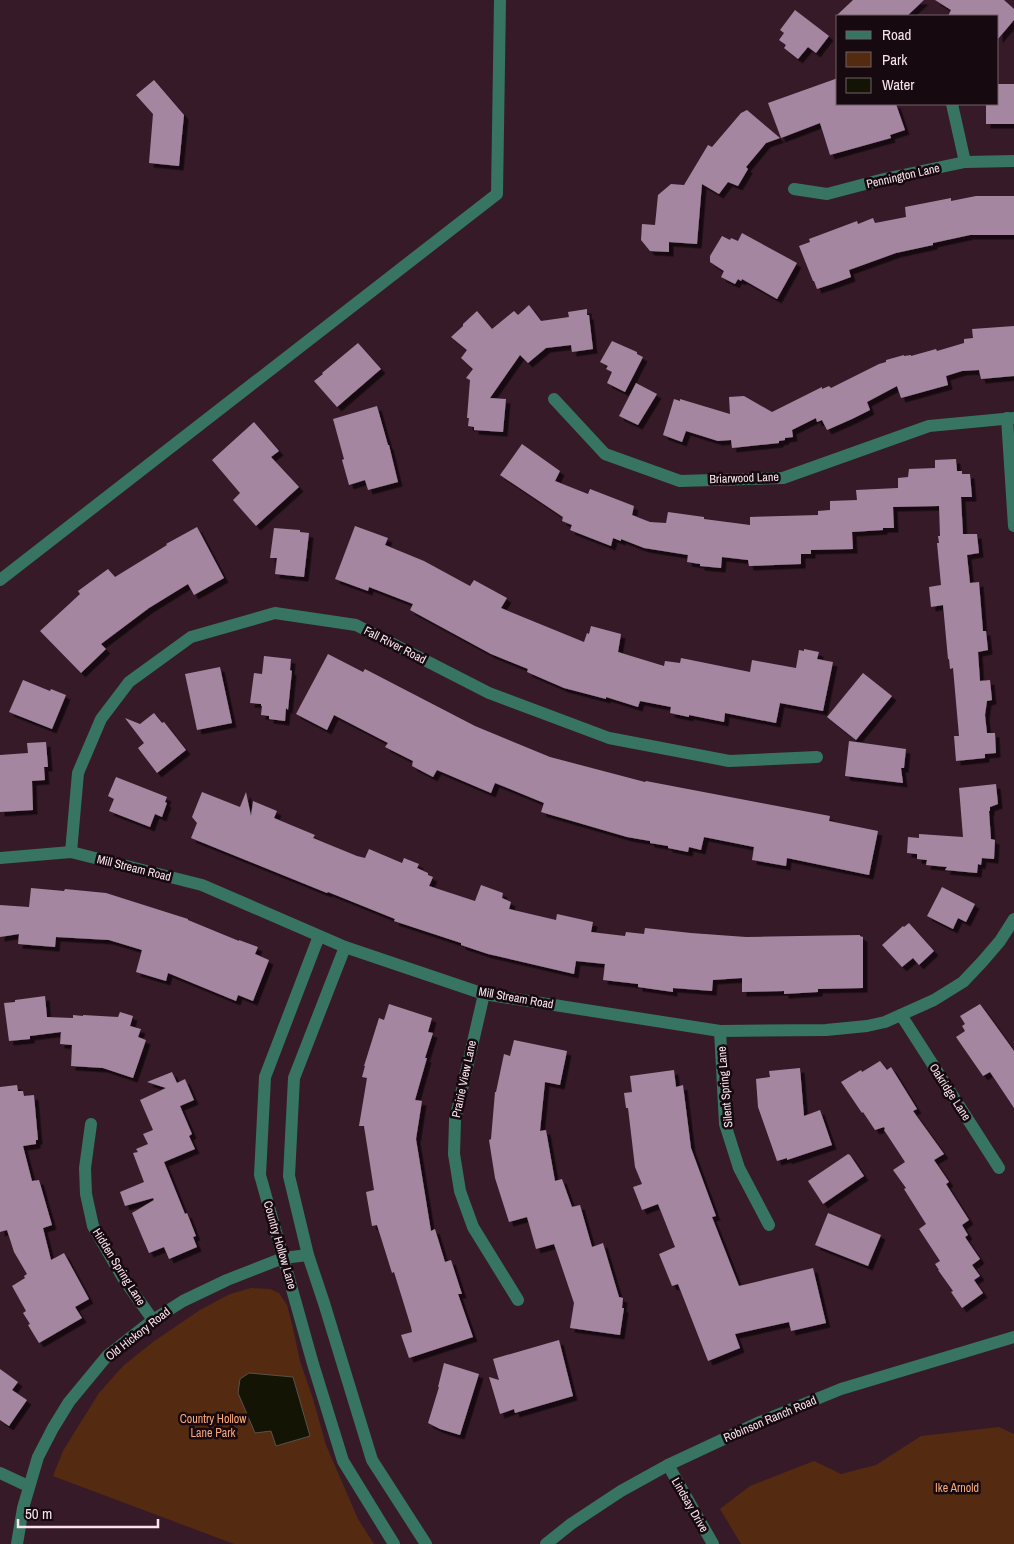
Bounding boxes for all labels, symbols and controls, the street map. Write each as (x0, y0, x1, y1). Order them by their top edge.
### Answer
legend (836, 15, 999, 105)
text: Road (882, 24, 911, 45)
text: Park (882, 49, 908, 70)
text: Water (882, 74, 914, 95)
street label: Pennington Lane (865, 160, 941, 192)
street label: Briarwood Lane (709, 469, 779, 487)
street label: Fall River Road (361, 622, 429, 668)
street label: Mill Stream Road (95, 851, 173, 885)
street label: Mill Stream Road (477, 984, 555, 1012)
street label: Prairie View Lane (448, 1039, 480, 1119)
street label: Silent Spring Lane (713, 1046, 737, 1128)
street label: Oakridge Lane (926, 1060, 974, 1124)
street label: Country Hollow Lane (260, 1199, 300, 1291)
street label: Hidden Spring Lane (89, 1225, 149, 1309)
street label: Old Hickory Road (102, 1304, 174, 1364)
street label: Robinson Ranch Road (721, 1392, 819, 1446)
park label: Country Hollow Lane Park (180, 1411, 247, 1441)
street label: Lindsay Drive (668, 1475, 712, 1535)
park label: Ike Arnold (935, 1480, 979, 1496)
scale bar (18, 1496, 158, 1528)
text: 50 m (25, 1503, 52, 1524)

